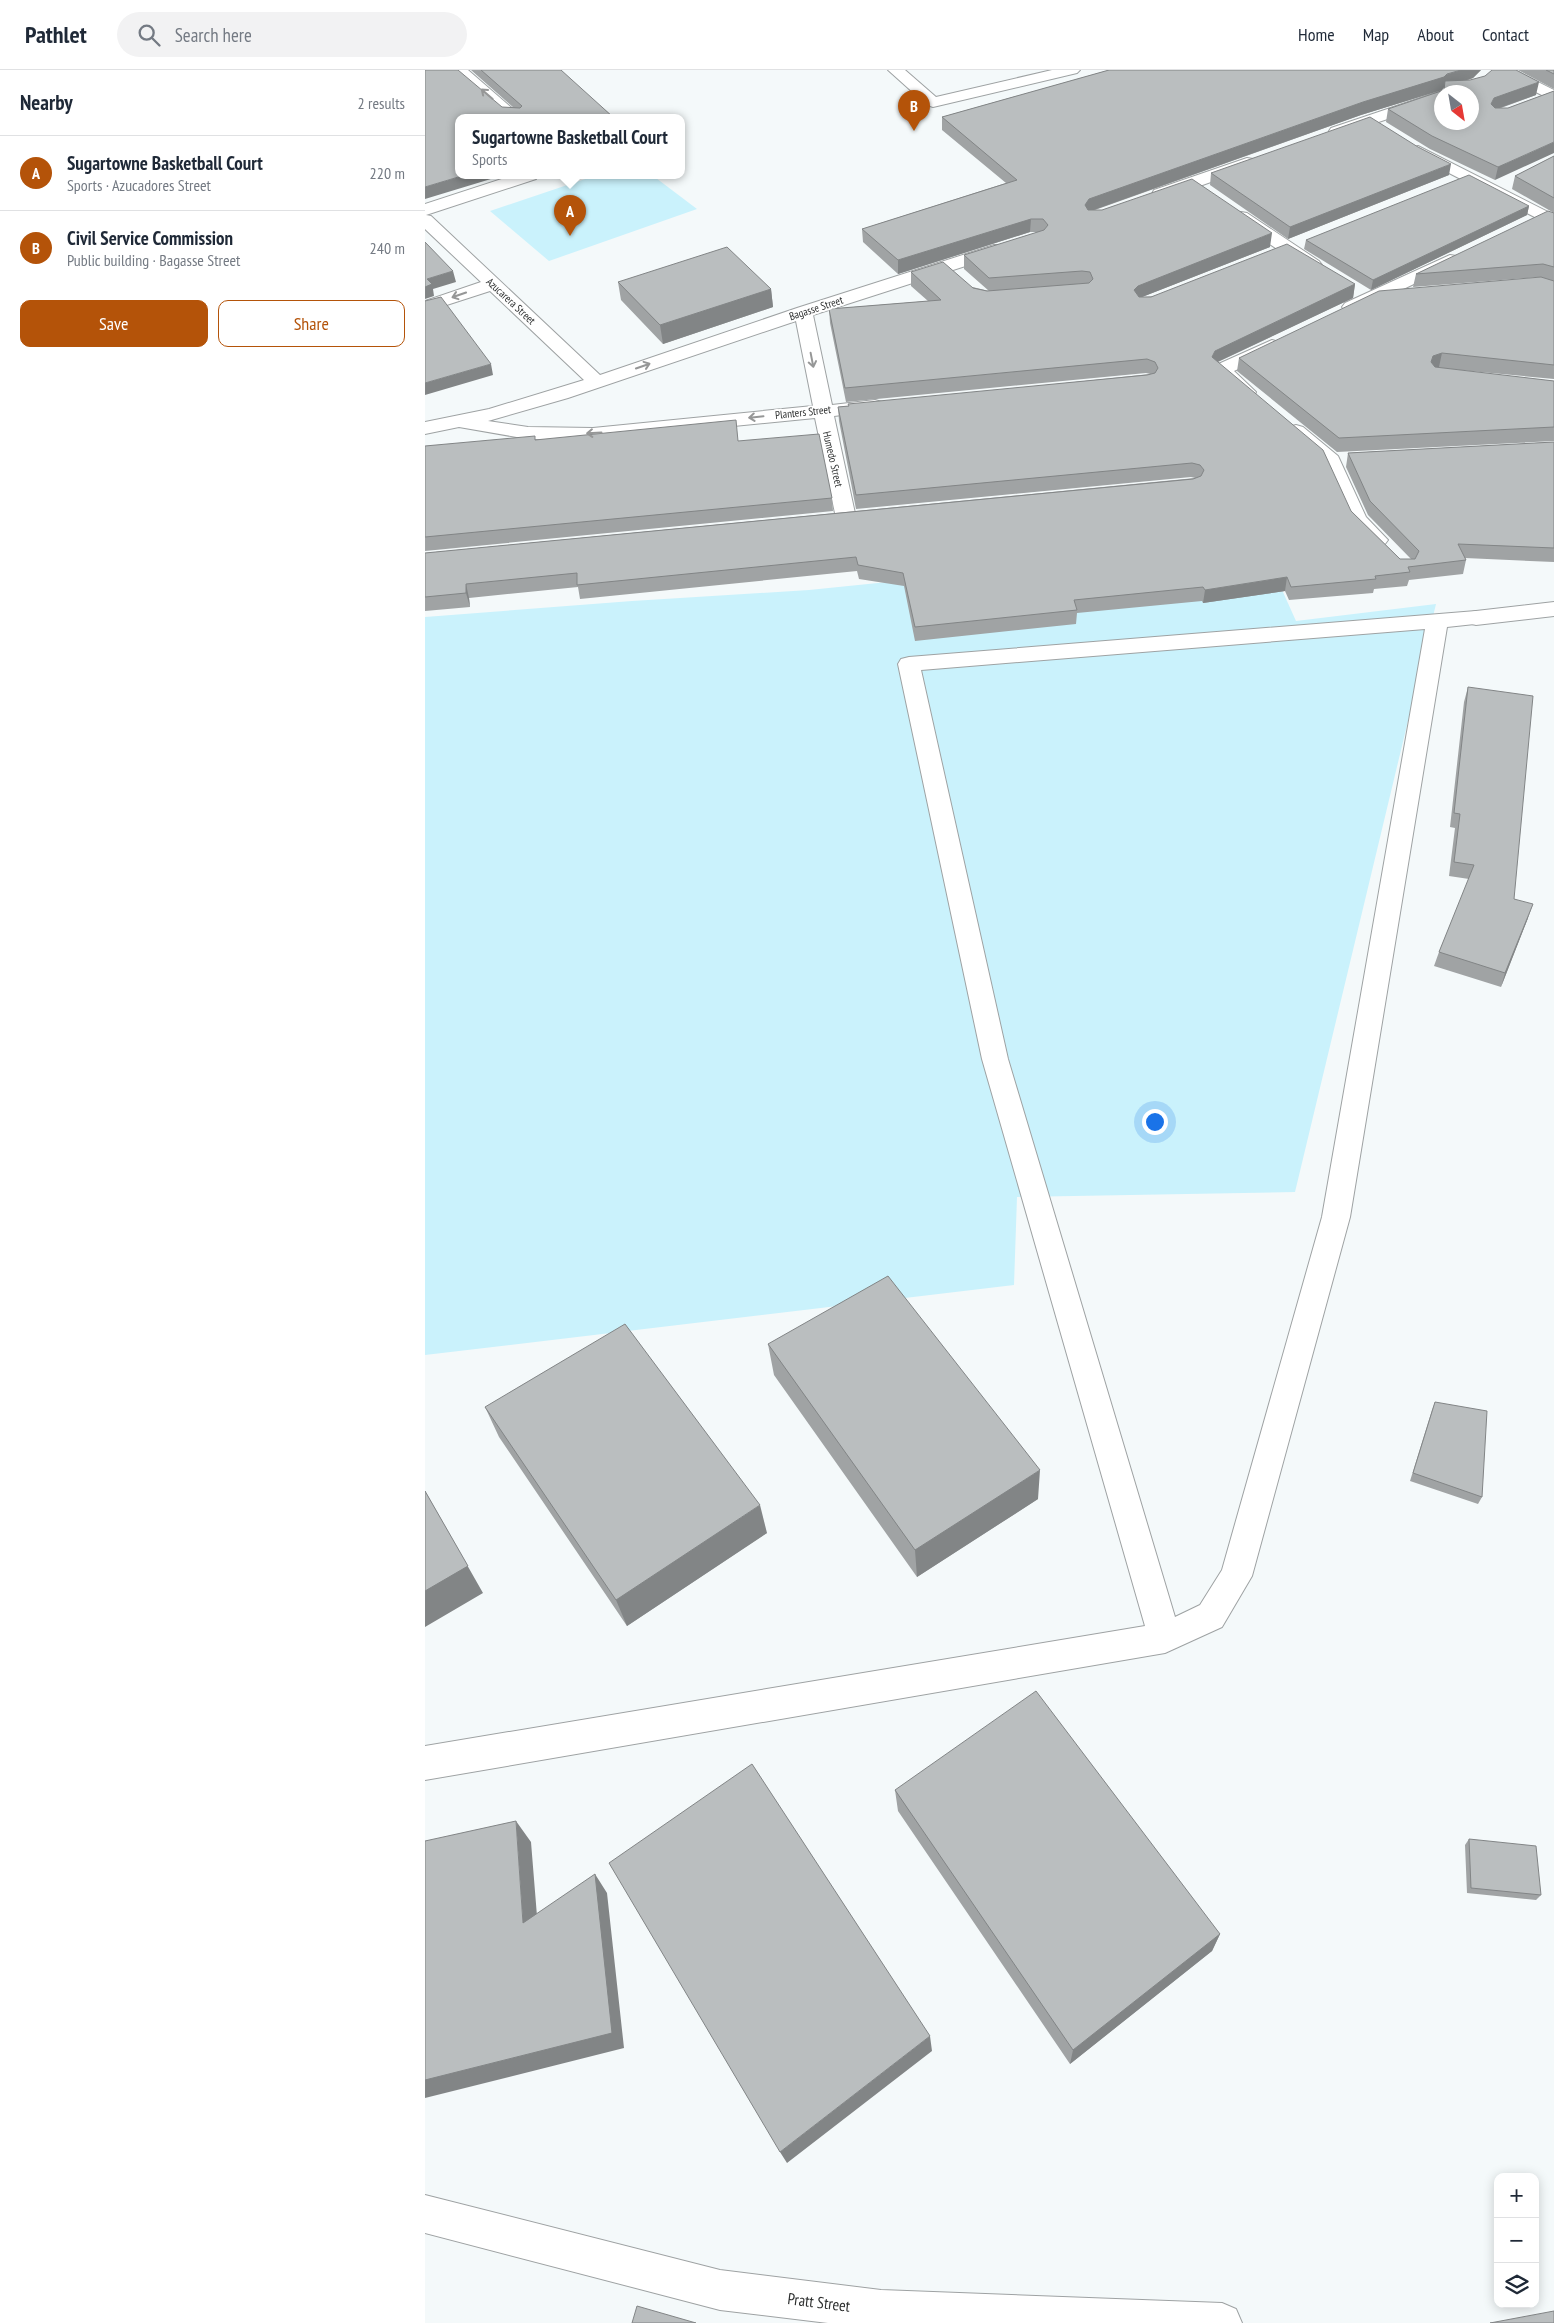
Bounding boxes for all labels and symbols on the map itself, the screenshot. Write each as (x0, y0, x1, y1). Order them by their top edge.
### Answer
north arrow (1434, 85, 1479, 130)
one-way arrow (480, 88, 493, 99)
pin: B (898, 90, 930, 131)
pin: A (554, 195, 586, 236)
street label: Azucarera Street (483, 275, 539, 327)
one-way arrow (451, 291, 467, 301)
street label: Bagasse Street (787, 293, 845, 323)
one-way arrow (808, 351, 818, 367)
one-way arrow (635, 361, 651, 371)
street label: Planters Street (774, 402, 832, 422)
one-way arrow (748, 412, 764, 422)
one-way arrow (587, 429, 603, 438)
street label: Humedo Street (820, 430, 846, 488)
your location (1142, 1109, 1168, 1135)
street label: Pratt Street (787, 2288, 852, 2316)

